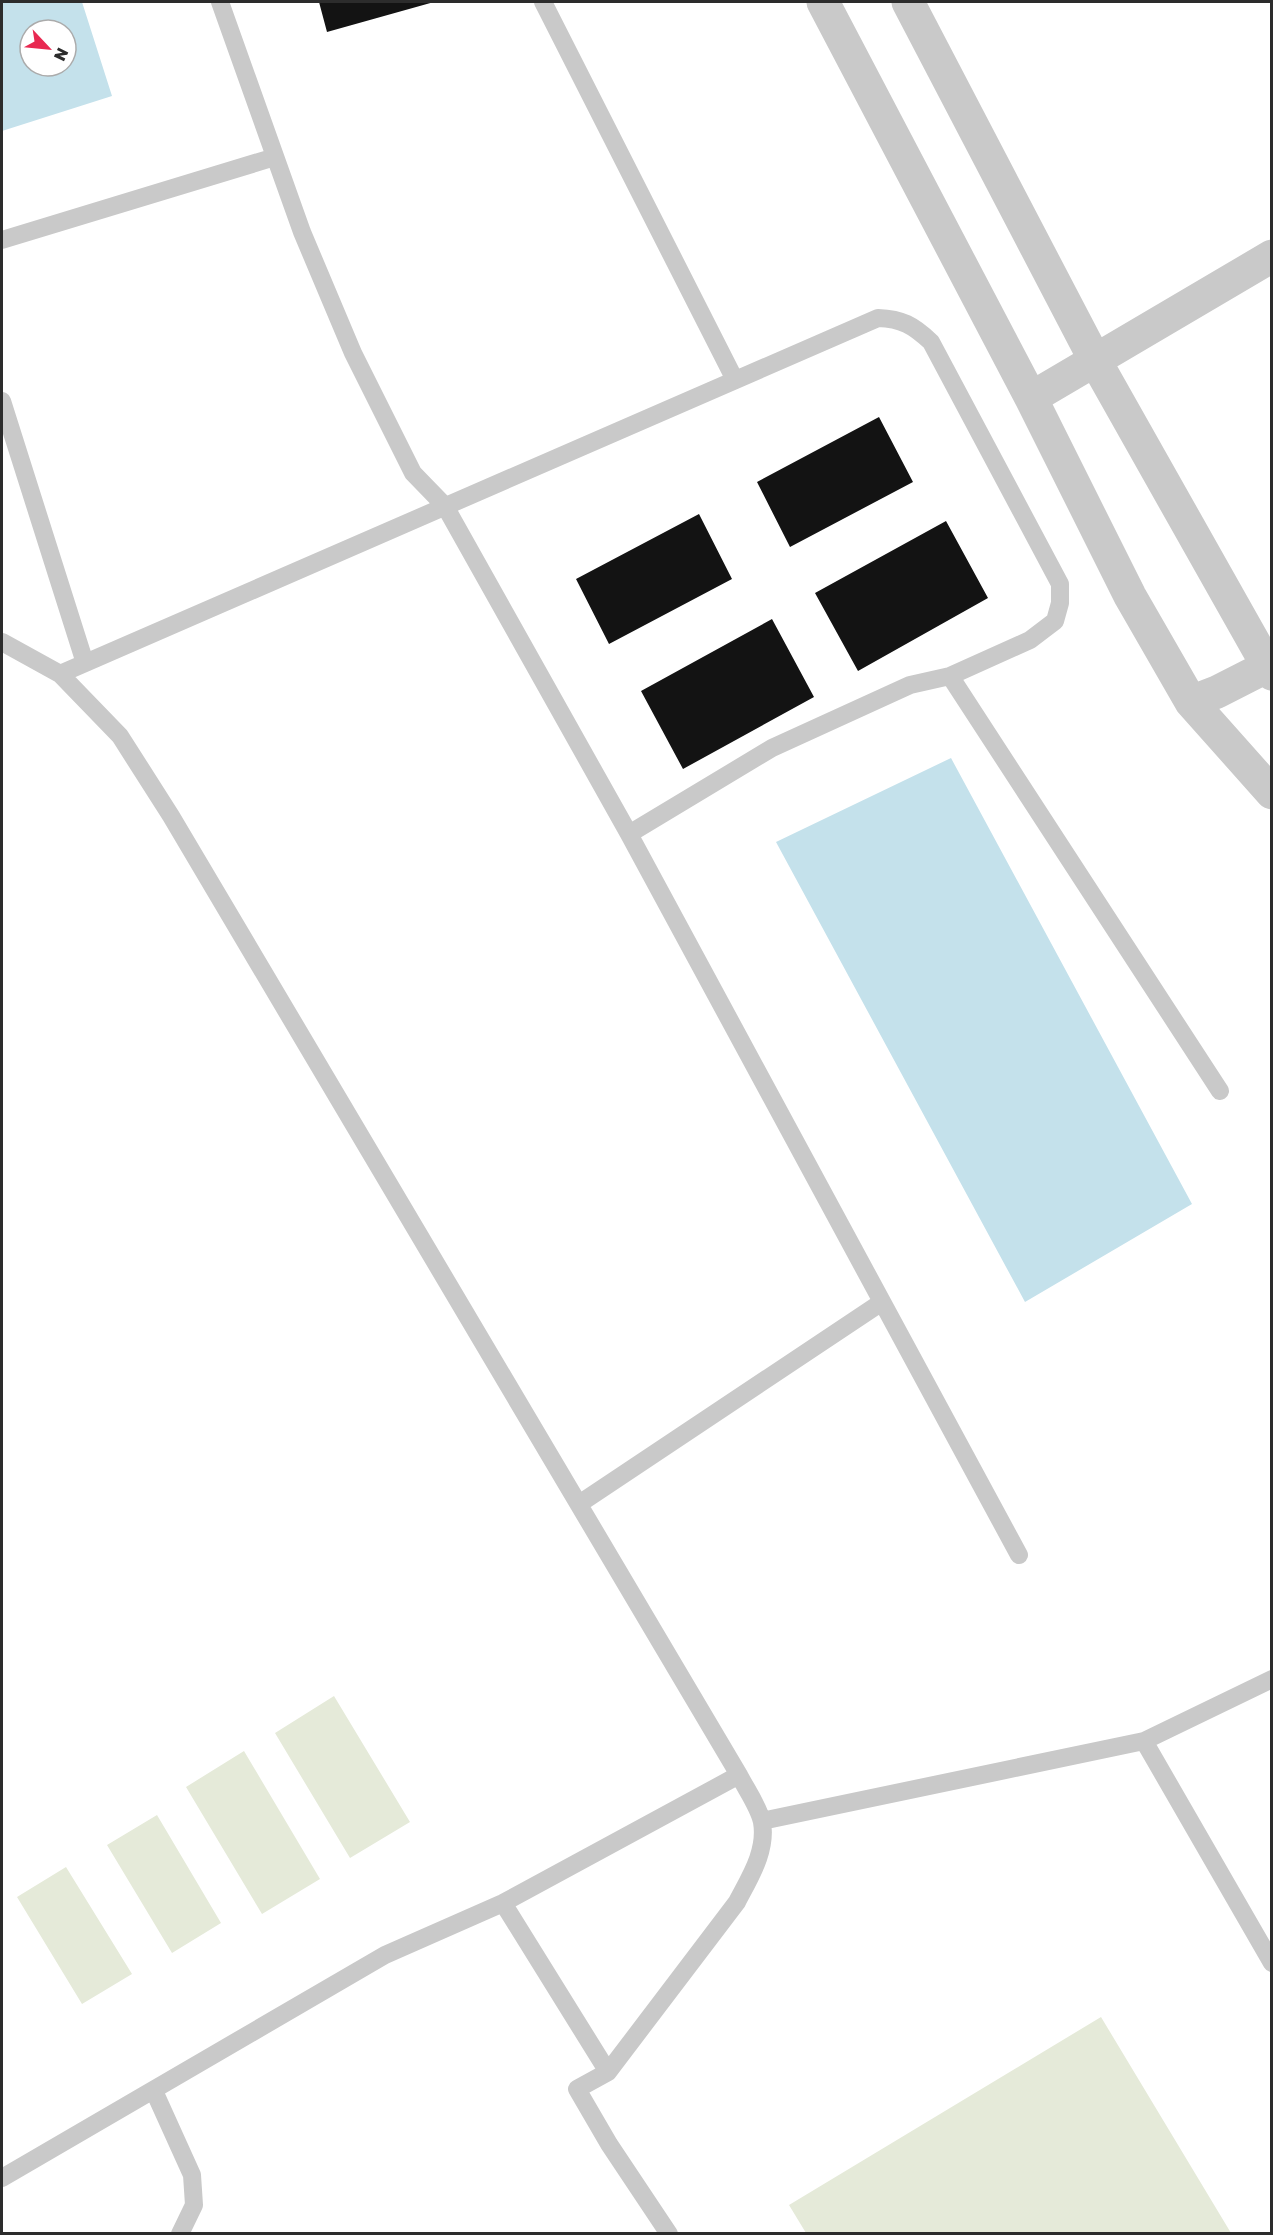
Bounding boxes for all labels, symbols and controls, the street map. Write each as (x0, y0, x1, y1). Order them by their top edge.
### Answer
north arrow (18, 18, 78, 78)
text: N (50, 45, 73, 64)

